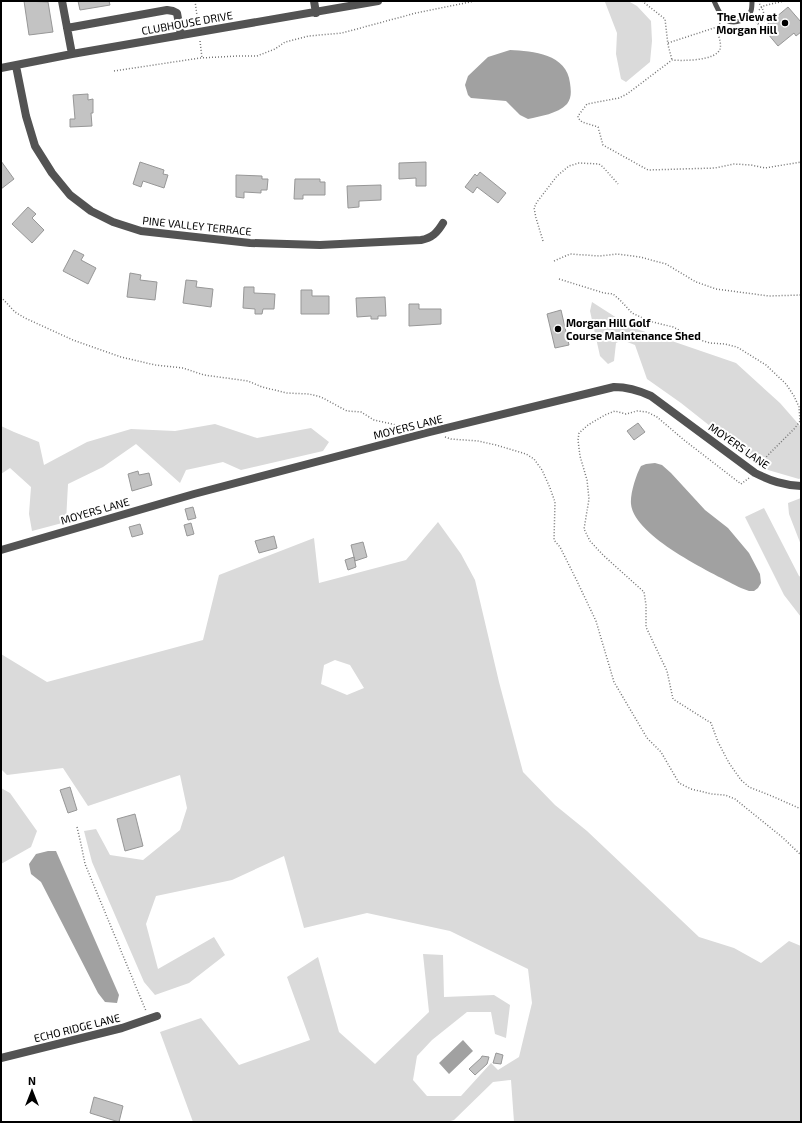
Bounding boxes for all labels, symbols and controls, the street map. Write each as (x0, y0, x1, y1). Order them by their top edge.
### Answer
street label: CLUBHOUSE DRIVE (140, 8, 234, 37)
place label: The View at Morgan Hill (716, 10, 777, 36)
marker: The View at Morgan Hill (780, 18, 790, 28)
street label: PINE VALLEY TERRACE (142, 213, 252, 238)
place label: Morgan Hill Golf Course Maintenance Shed (566, 316, 701, 342)
marker: Morgan Hill Golf Course Maintenance Shed (553, 324, 563, 334)
street label: MOYERS LANE (372, 412, 444, 441)
street label: MOYERS LANE (706, 420, 772, 471)
street label: MOYERS LANE (59, 494, 131, 527)
street label: ECHO RIDGE LANE (32, 1011, 121, 1045)
north arrow (12, 1071, 52, 1111)
text: N (28, 1074, 36, 1087)

